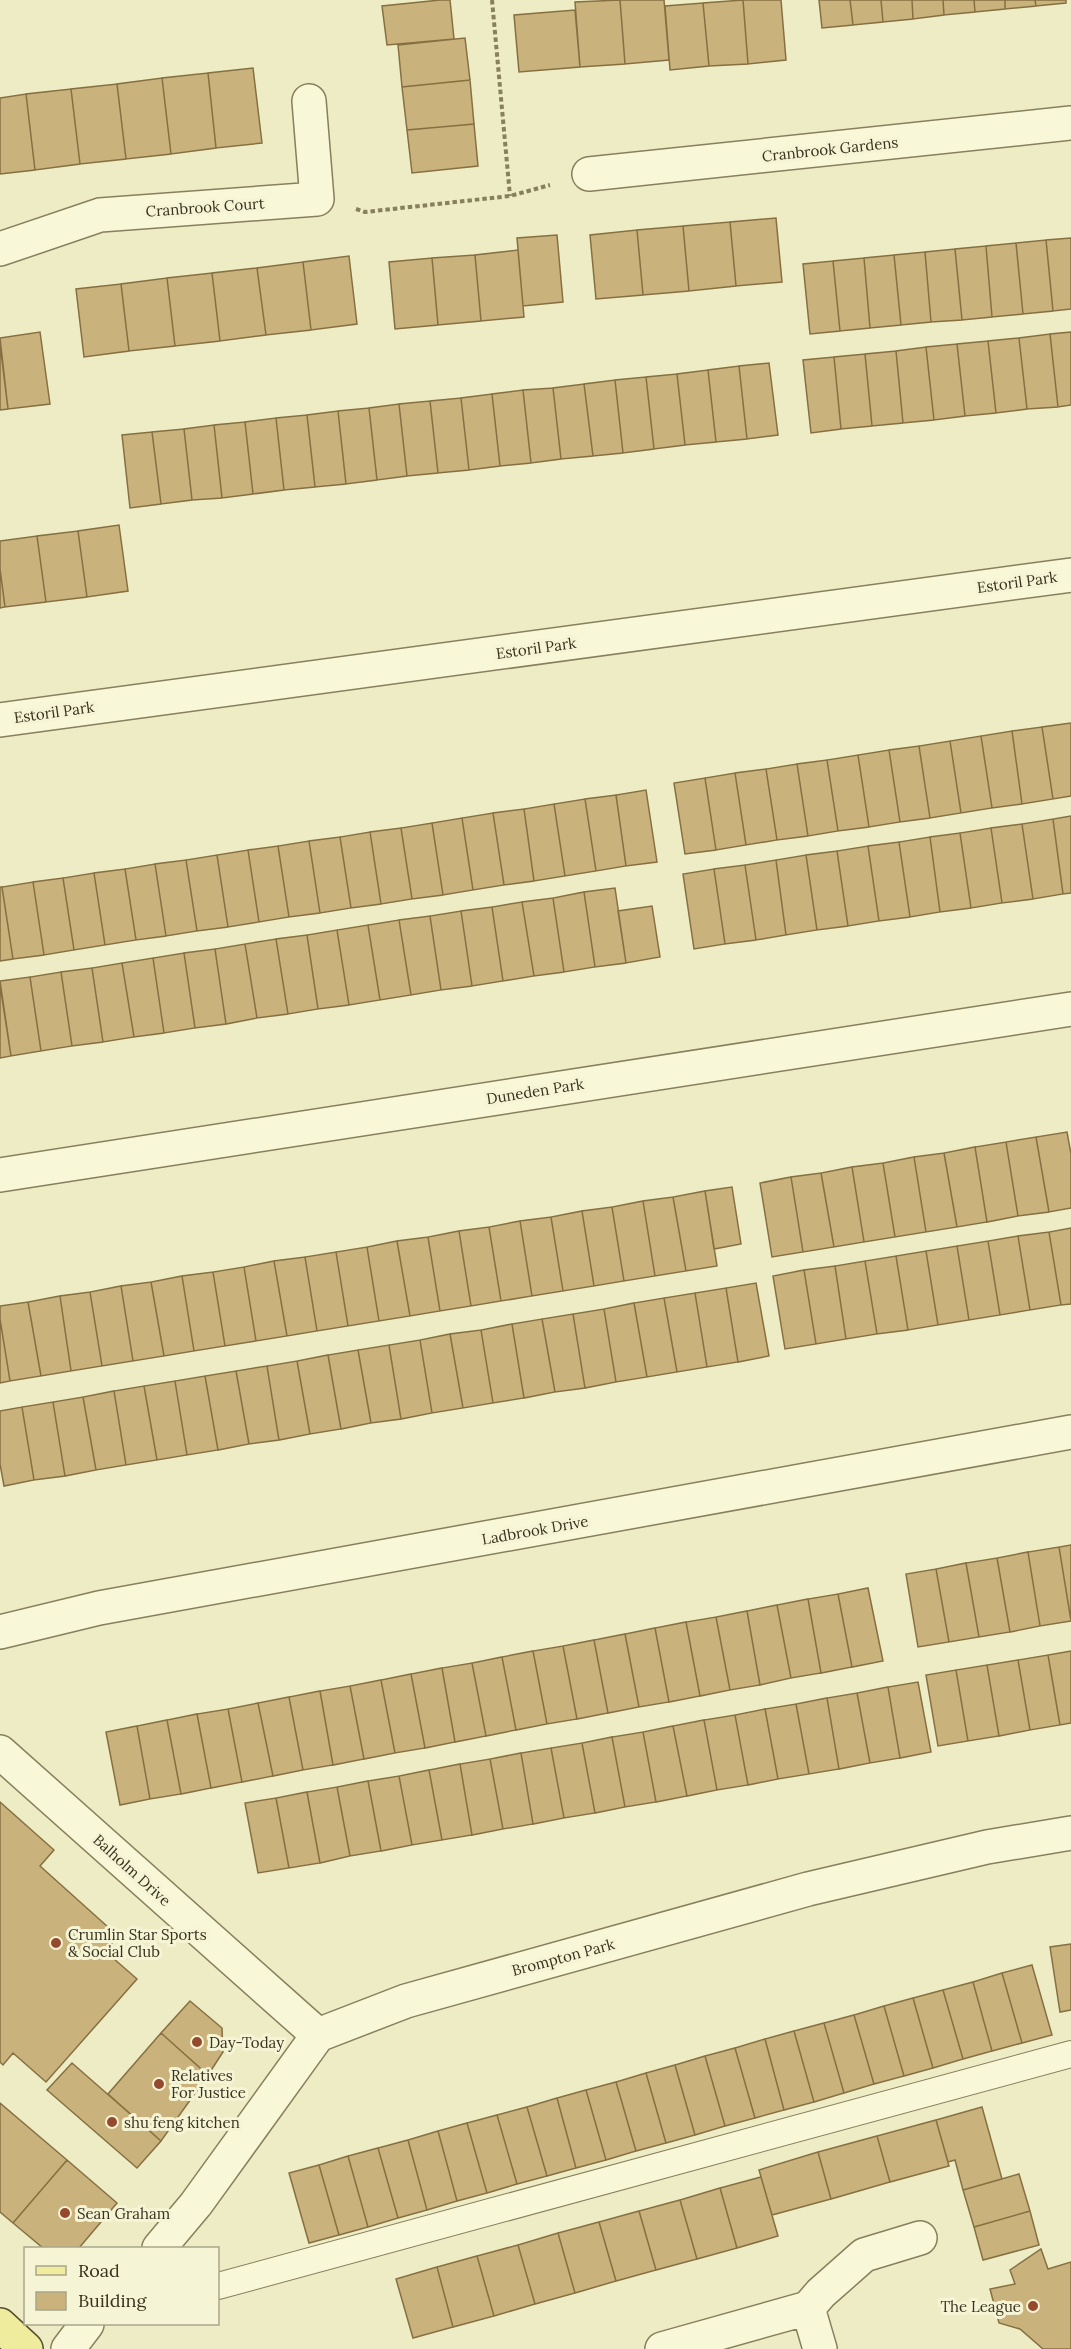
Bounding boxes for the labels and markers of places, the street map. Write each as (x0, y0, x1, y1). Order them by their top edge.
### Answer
place label: Crumlin Star Sports & Social Club (68, 1925, 207, 1961)
marker: Crumlin Star Sports & Social Club (49, 1936, 63, 1950)
place label: Day-Today (209, 2033, 284, 2052)
marker: Day-Today (190, 2035, 204, 2049)
place label: Relatives For Justice (171, 2066, 246, 2102)
marker: Relatives For Justice (152, 2077, 166, 2091)
place label: shu feng kitchen (124, 2113, 240, 2132)
marker: shu feng kitchen (105, 2115, 119, 2129)
place label: Sean Graham (77, 2204, 170, 2223)
marker: Sean Graham (58, 2206, 72, 2220)
place label: The League (940, 2297, 1021, 2316)
marker: The League (1026, 2299, 1040, 2313)

